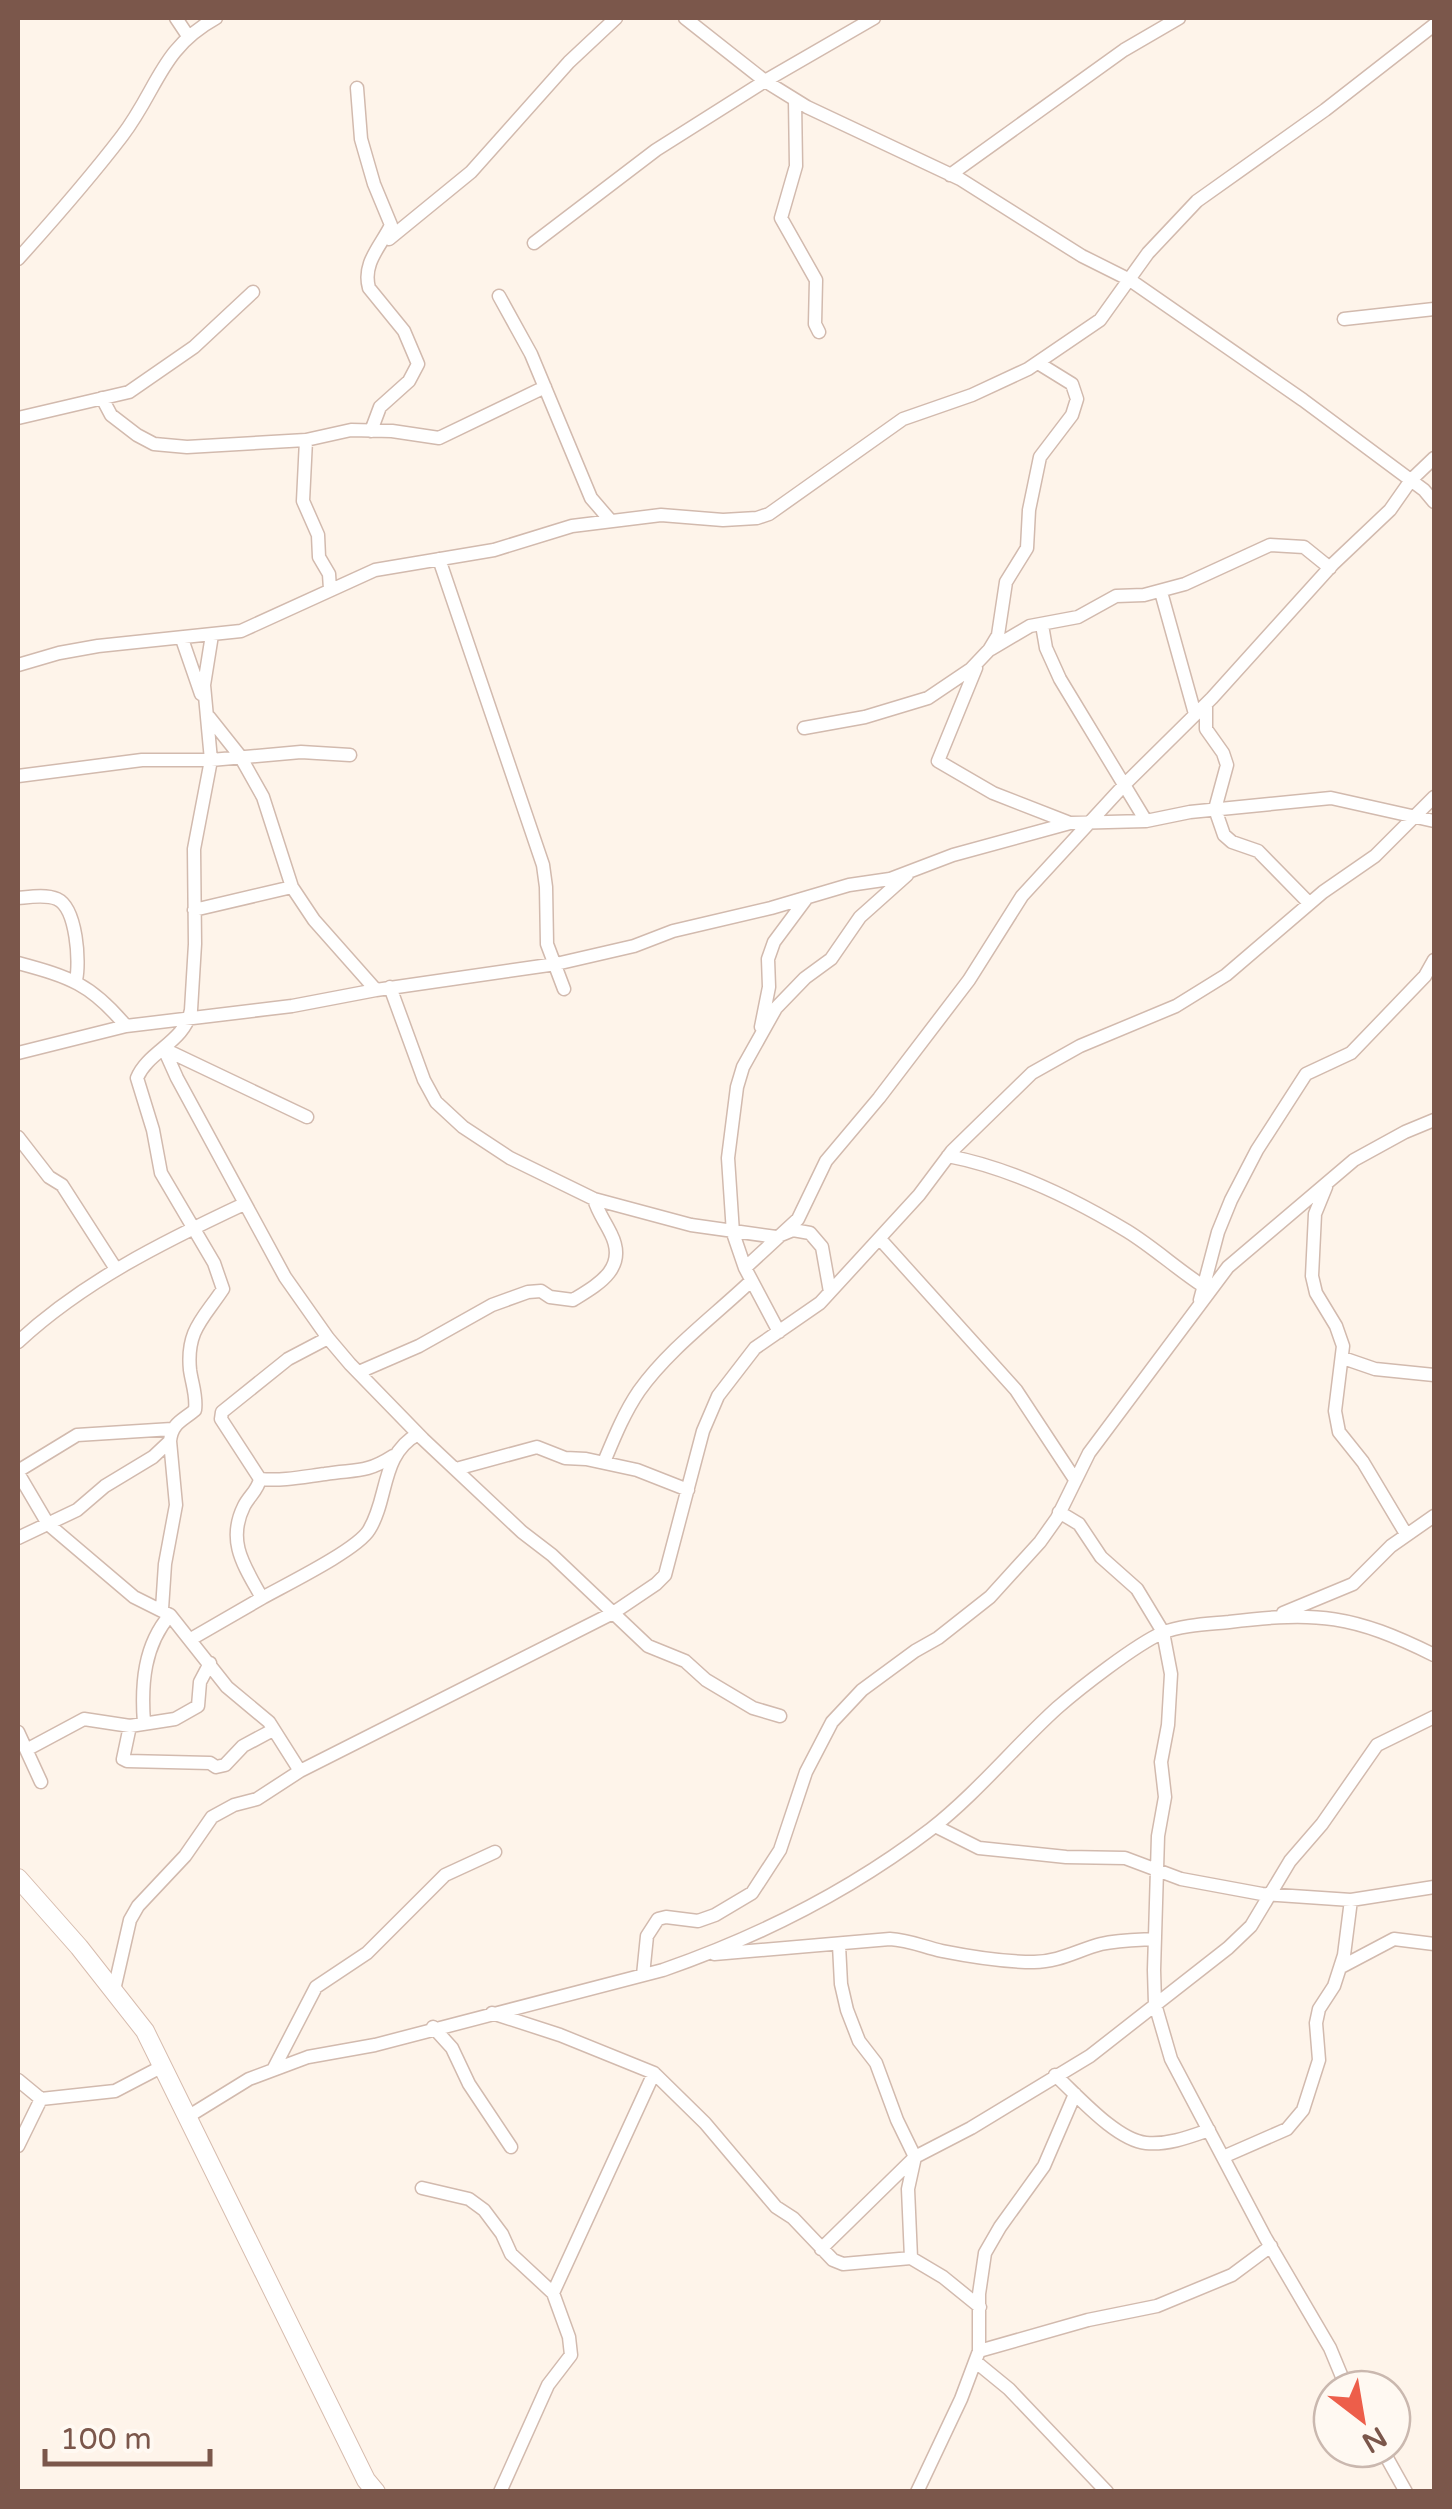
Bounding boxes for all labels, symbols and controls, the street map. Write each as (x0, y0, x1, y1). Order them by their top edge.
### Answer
north arrow (1312, 2369, 1412, 2469)
scale bar (45, 2404, 210, 2466)
text: N (1356, 2419, 1393, 2460)
text: 100 m (60, 2421, 152, 2458)

